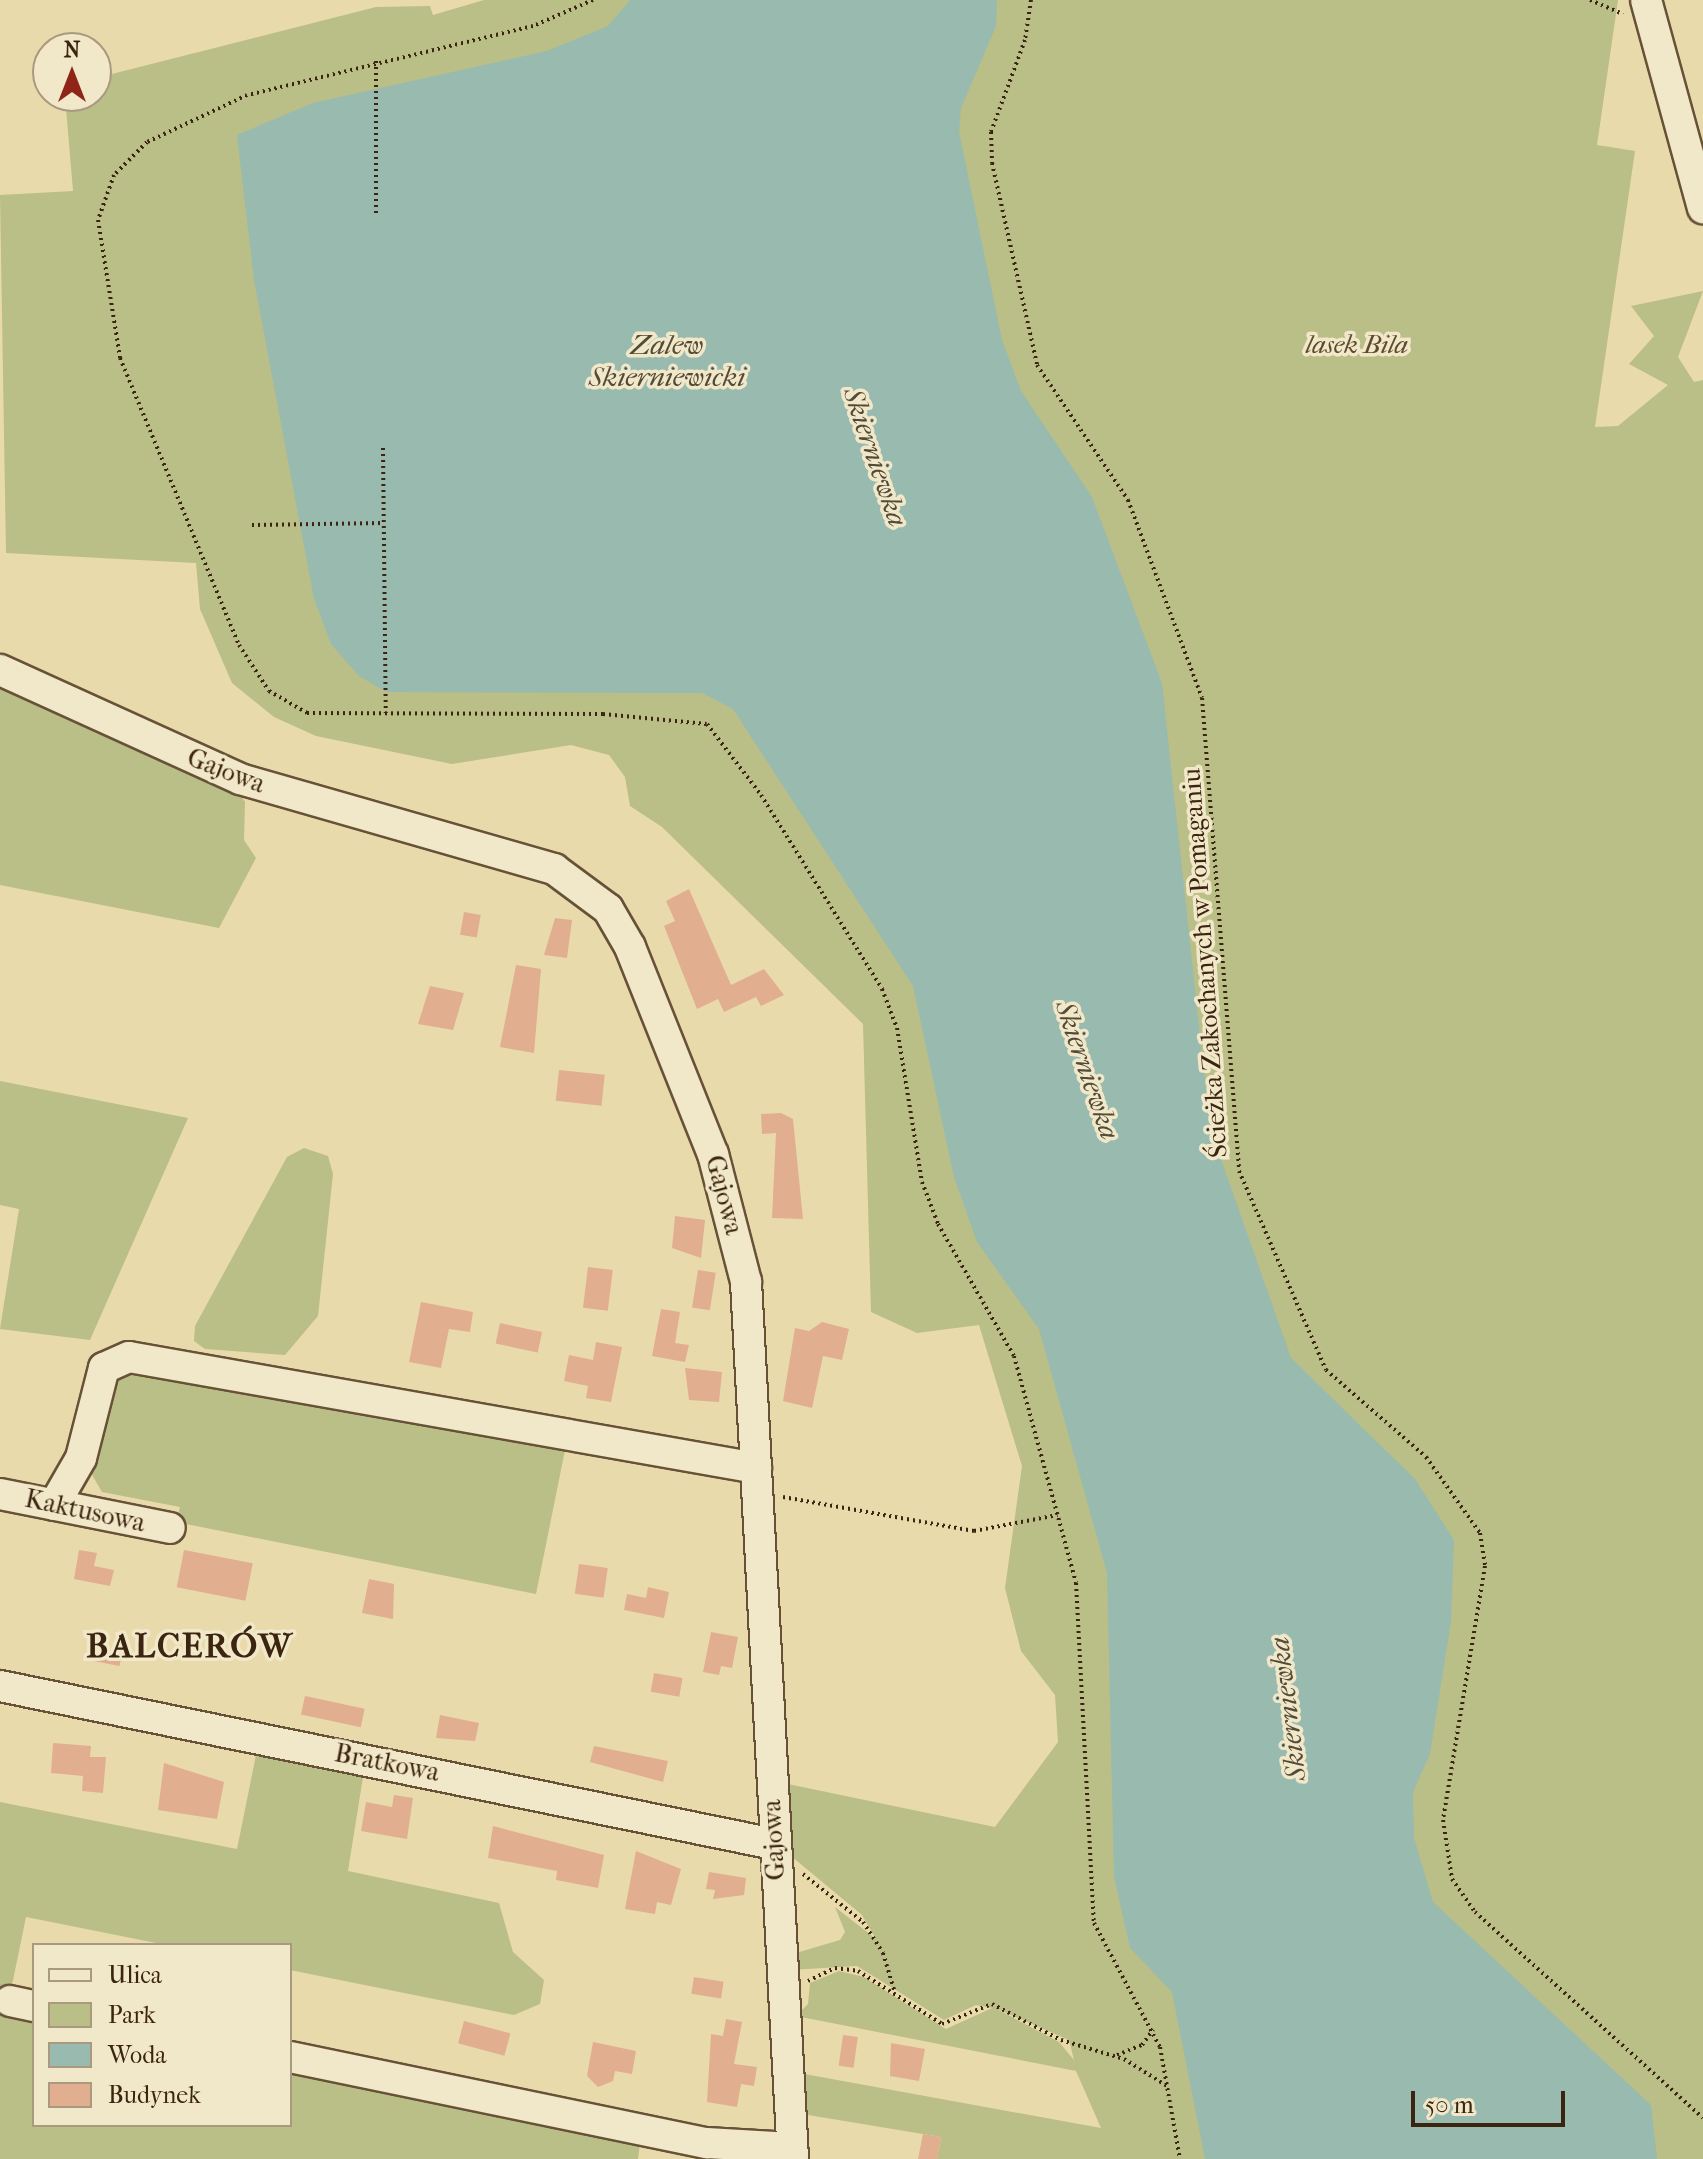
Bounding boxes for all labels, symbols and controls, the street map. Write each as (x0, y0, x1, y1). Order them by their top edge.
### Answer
north arrow (32, 32, 112, 112)
text: N (64, 37, 80, 63)
water label: Zalew Skierniewicki (589, 328, 745, 394)
park label: lasek Bila (1306, 329, 1408, 361)
water label: Skierniewka (836, 383, 914, 531)
street label: Gajowa (183, 742, 269, 800)
street label: Ścieżka Zakochanych w Pomaganiu (1176, 767, 1234, 1159)
water label: Skierniewka (1048, 996, 1126, 1144)
street label: Gajowa (698, 1152, 750, 1238)
street label: Kaktusowa (22, 1483, 148, 1539)
district label: BALCERÓW (86, 1627, 294, 1667)
water label: Skierniewka (1262, 1635, 1314, 1783)
street label: Bratkowa (332, 1738, 442, 1788)
street label: Gajowa (756, 1799, 792, 1881)
legend (32, 1943, 292, 2127)
text: Ulica (108, 1961, 162, 1989)
text: Park (108, 2001, 156, 2029)
text: Woda (108, 2041, 166, 2069)
scale bar (1415, 2075, 1569, 2125)
text: Budynek (108, 2081, 201, 2109)
text: 50 m (1425, 2091, 1474, 2119)

